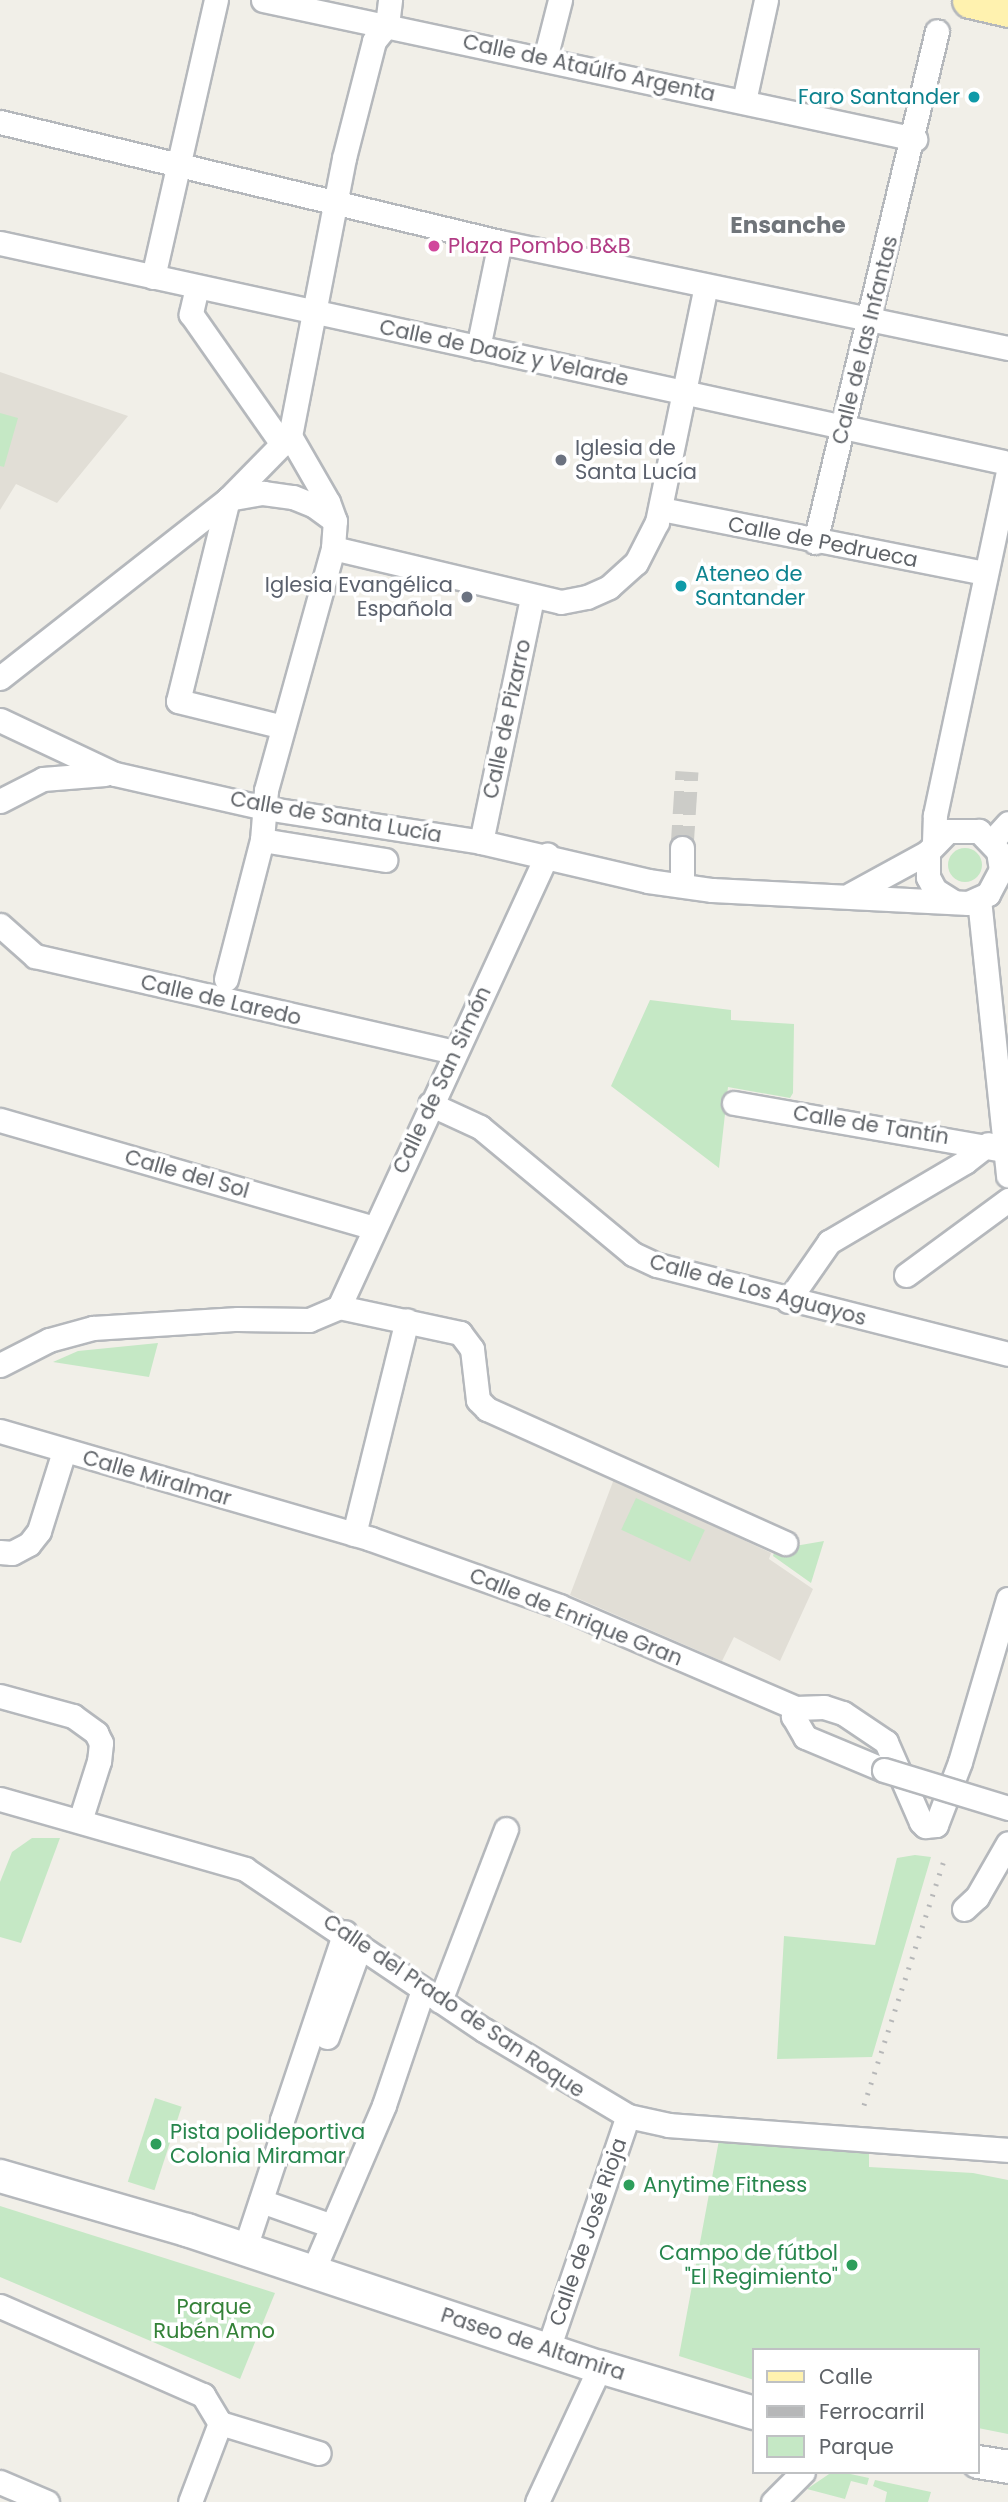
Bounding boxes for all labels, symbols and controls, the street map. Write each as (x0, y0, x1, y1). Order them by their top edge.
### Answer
street label: Calle de Ataúlfo Argenta (461, 29, 717, 107)
place label: Faro Santander (798, 84, 960, 110)
marker: Faro Santander (966, 89, 982, 105)
district label: Ensanche (730, 211, 846, 239)
place label: Plaza Pombo B&B (448, 233, 631, 259)
street label: Calle de las Infantas (827, 233, 903, 447)
marker: Plaza Pombo B&B (426, 238, 442, 254)
street label: Calle de Daoíz y Velarde (377, 314, 631, 392)
place label: Iglesia de Santa Lucía (575, 435, 697, 485)
marker: Iglesia de Santa Lucía (553, 452, 569, 468)
street label: Calle de Pedrueca (726, 511, 920, 573)
place label: Ateneo de Santander (695, 561, 805, 611)
place label: Iglesia Evangélica Española (265, 572, 453, 622)
marker: Ateneo de Santander (673, 578, 689, 594)
marker: Iglesia Evangélica Española (459, 589, 475, 605)
street label: Calle de Pizarro (478, 637, 536, 801)
street label: Calle de Santa Lucía (228, 786, 444, 848)
street label: Calle de Laredo (138, 969, 304, 1031)
street label: Calle de San Simón (388, 982, 496, 1178)
street label: Calle de Tantín (791, 1100, 951, 1150)
street label: Calle del Sol (122, 1144, 252, 1204)
street label: Calle de Los Aguayos (647, 1249, 869, 1331)
street label: Calle Miralmar (80, 1445, 234, 1511)
street label: Calle de Enrique Gran (466, 1563, 686, 1671)
street label: Calle del Prado de San Roque (318, 1909, 590, 2103)
place label: Pista polideportiva Colonia Miramar (170, 2119, 365, 2169)
street label: Calle de José Rioja (544, 2135, 632, 2329)
marker: Pista polideportiva Colonia Miramar (148, 2136, 164, 2152)
place label: Anytime Fitness (643, 2172, 807, 2198)
marker: Anytime Fitness (621, 2177, 637, 2193)
place label: Campo de fútbol "El Regimiento" (659, 2240, 838, 2290)
marker: Campo de fútbol "El Regimiento" (844, 2257, 860, 2273)
park label: Parque Rubén Amo (153, 2294, 275, 2344)
street label: Paseo de Altamira (438, 2302, 628, 2386)
legend (752, 2348, 980, 2474)
text: Calle (819, 2362, 873, 2391)
text: Ferrocarril (819, 2397, 925, 2426)
text: Parque (819, 2432, 894, 2461)

